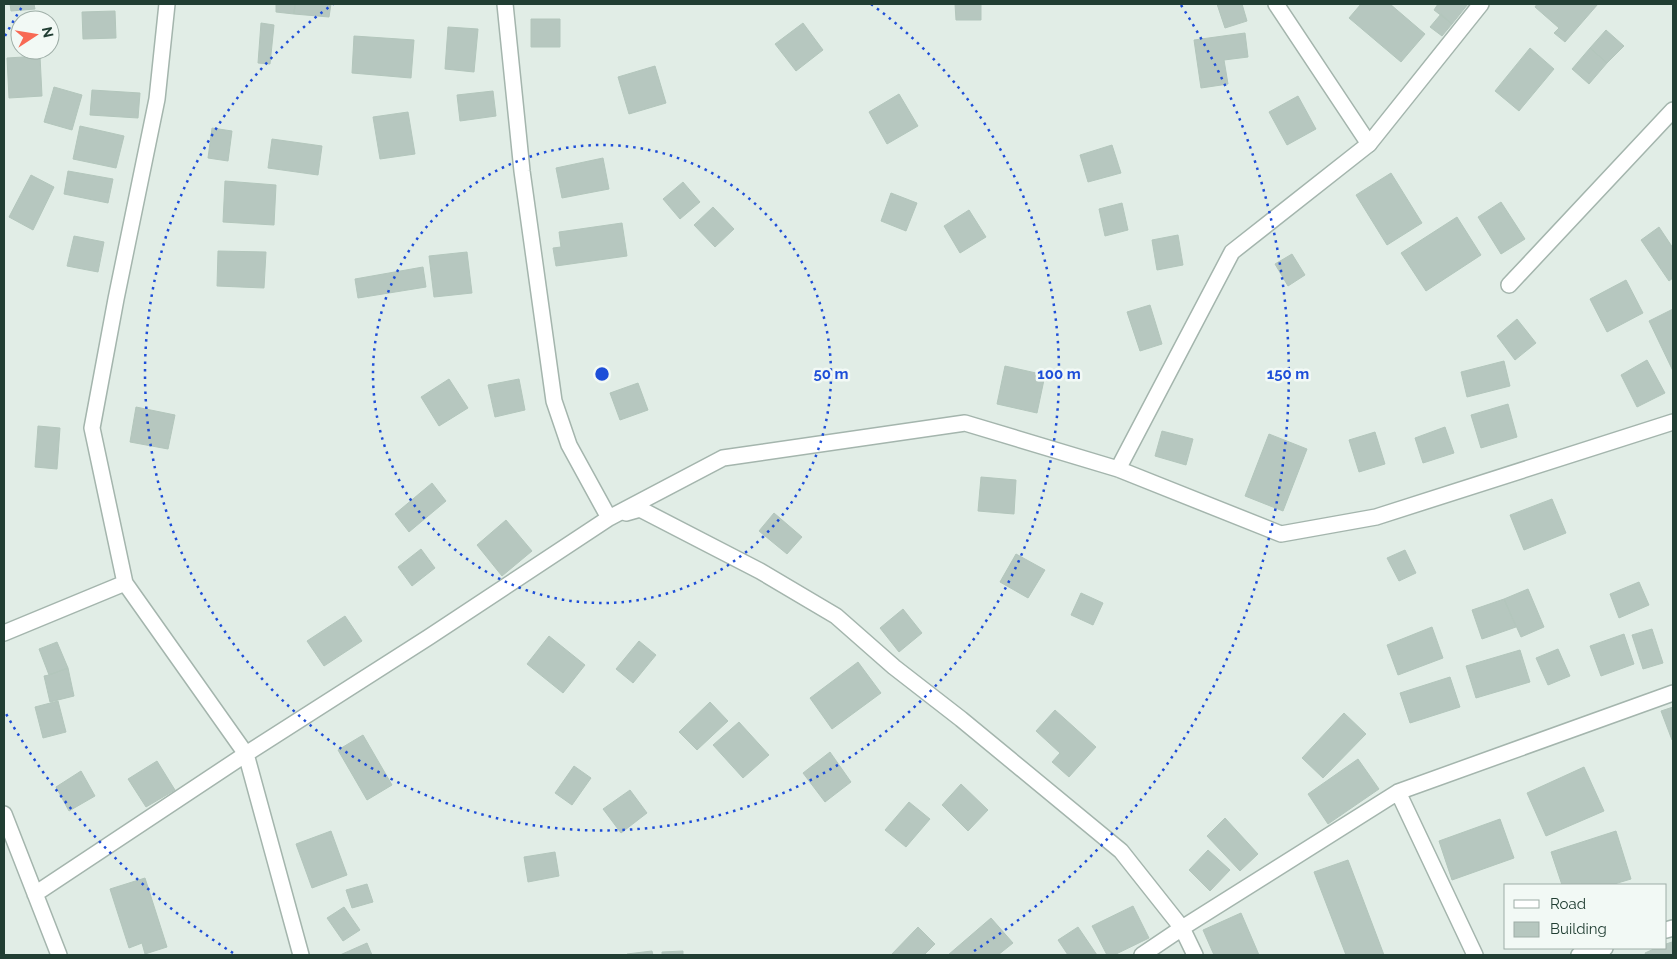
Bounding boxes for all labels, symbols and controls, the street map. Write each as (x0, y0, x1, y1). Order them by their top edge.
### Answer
north arrow (10, 10, 60, 60)
text: N (39, 25, 57, 39)
centre of rings (593, 365, 611, 383)
text: 50 m (813, 365, 849, 383)
text: 100 m (1037, 365, 1081, 383)
text: 150 m (1267, 365, 1309, 383)
legend (1504, 884, 1667, 949)
text: Road (1550, 895, 1586, 913)
text: Building (1550, 920, 1607, 938)

